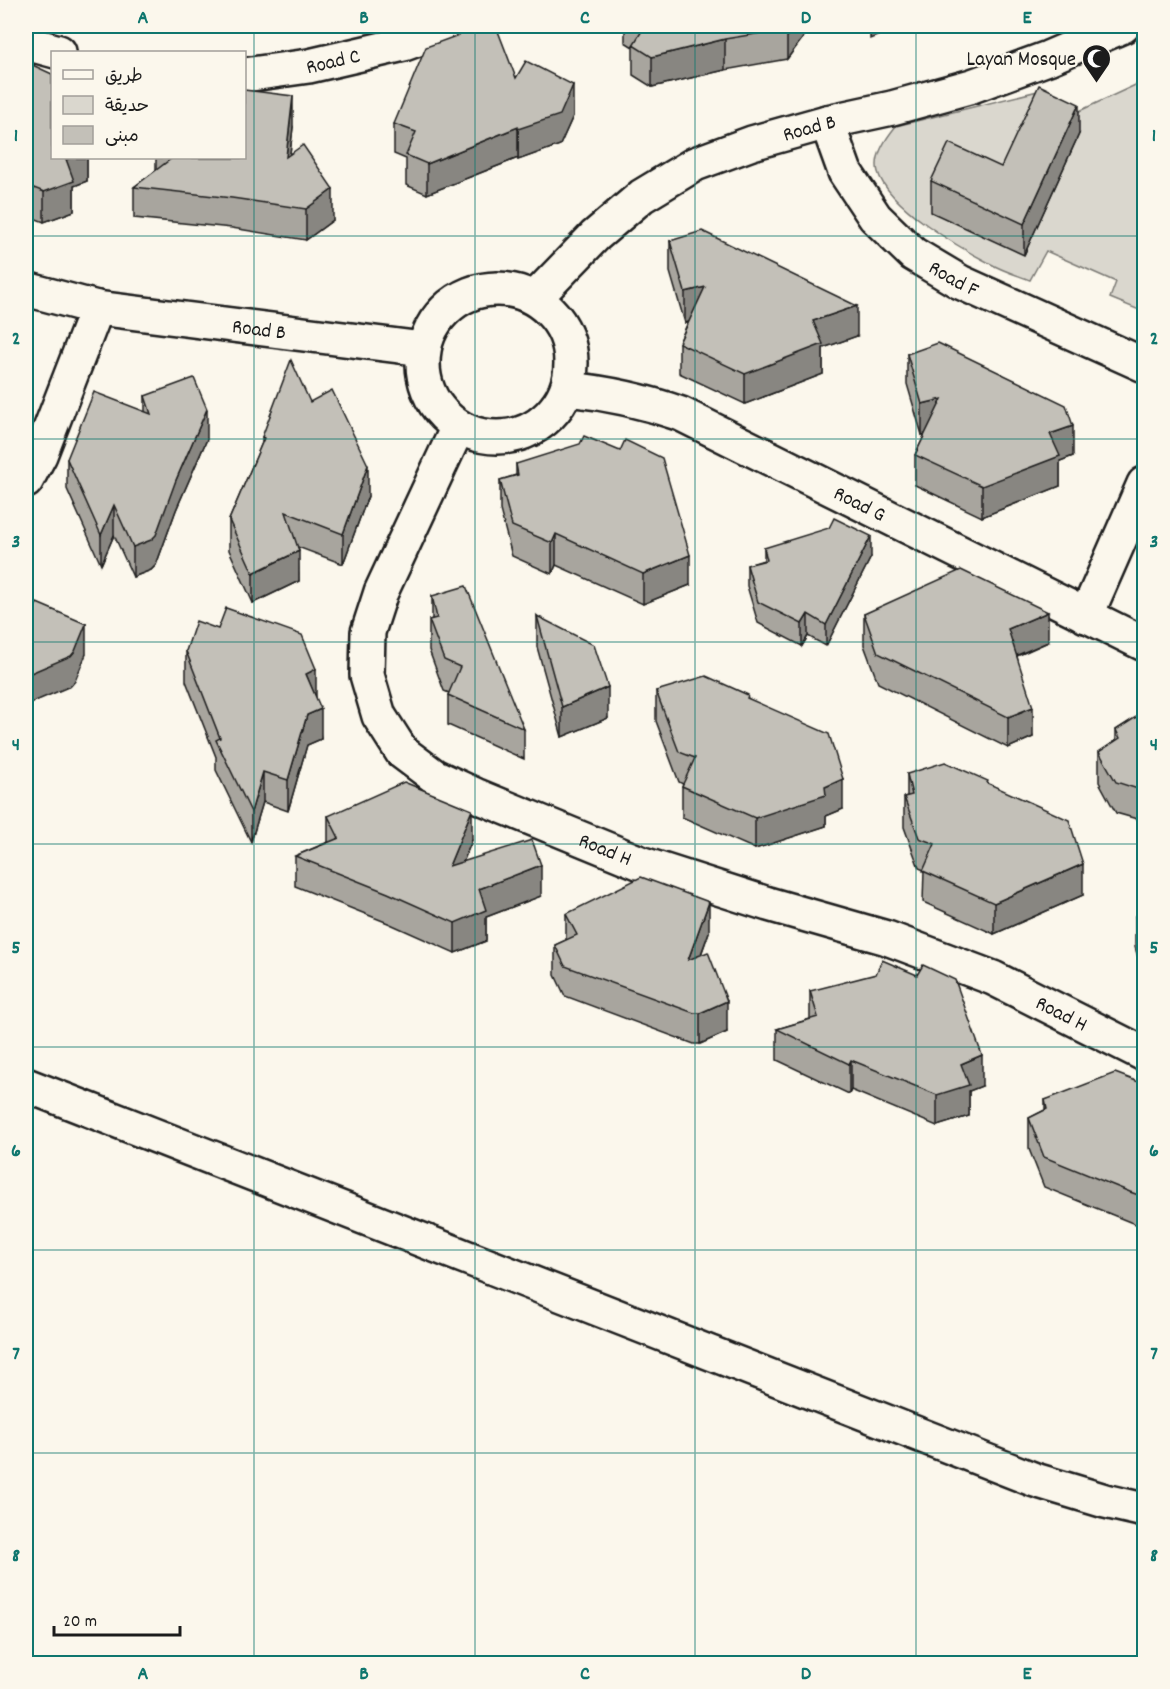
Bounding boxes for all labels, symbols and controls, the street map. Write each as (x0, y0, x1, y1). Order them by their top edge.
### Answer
text: A (138, 5, 149, 33)
text: B (359, 5, 369, 33)
text: C (580, 5, 590, 33)
text: D (801, 5, 812, 33)
text: E (1022, 5, 1032, 33)
mosque icon: Layan Mosque (1081, 42, 1113, 84)
street label: Road C (303, 43, 363, 84)
place label: Layan Mosque (967, 46, 1076, 76)
legend (51, 51, 246, 159)
text: طريق (105, 65, 143, 90)
text: حديقة (105, 95, 149, 120)
street label: Road B (780, 108, 839, 152)
text: 1 (14, 123, 18, 151)
text: 1 (1152, 123, 1156, 151)
text: مبنى (105, 125, 139, 150)
street label: Road F (922, 254, 984, 307)
street label: Road B (230, 313, 288, 350)
text: 2 (12, 326, 20, 354)
text: 2 (1150, 326, 1158, 354)
street label: Road G (828, 480, 890, 531)
text: 3 (12, 529, 20, 557)
text: 3 (1150, 529, 1158, 557)
text: 4 (12, 732, 20, 760)
text: 4 (1150, 732, 1158, 760)
street label: Road H (573, 827, 636, 876)
text: 5 (11, 935, 21, 963)
text: 5 (1149, 935, 1159, 963)
street label: Road H (1029, 990, 1092, 1041)
text: 6 (11, 1138, 21, 1166)
text: 6 (1149, 1138, 1159, 1166)
text: 7 (12, 1341, 20, 1369)
text: 7 (1150, 1341, 1158, 1369)
text: 8 (12, 1543, 20, 1571)
text: 8 (1150, 1543, 1158, 1571)
scale bar (54, 1599, 180, 1637)
text: 20 m (63, 1610, 97, 1635)
text: A (138, 1661, 149, 1689)
text: B (359, 1661, 369, 1689)
text: C (580, 1661, 590, 1689)
text: D (801, 1661, 812, 1689)
text: E (1022, 1661, 1032, 1689)

